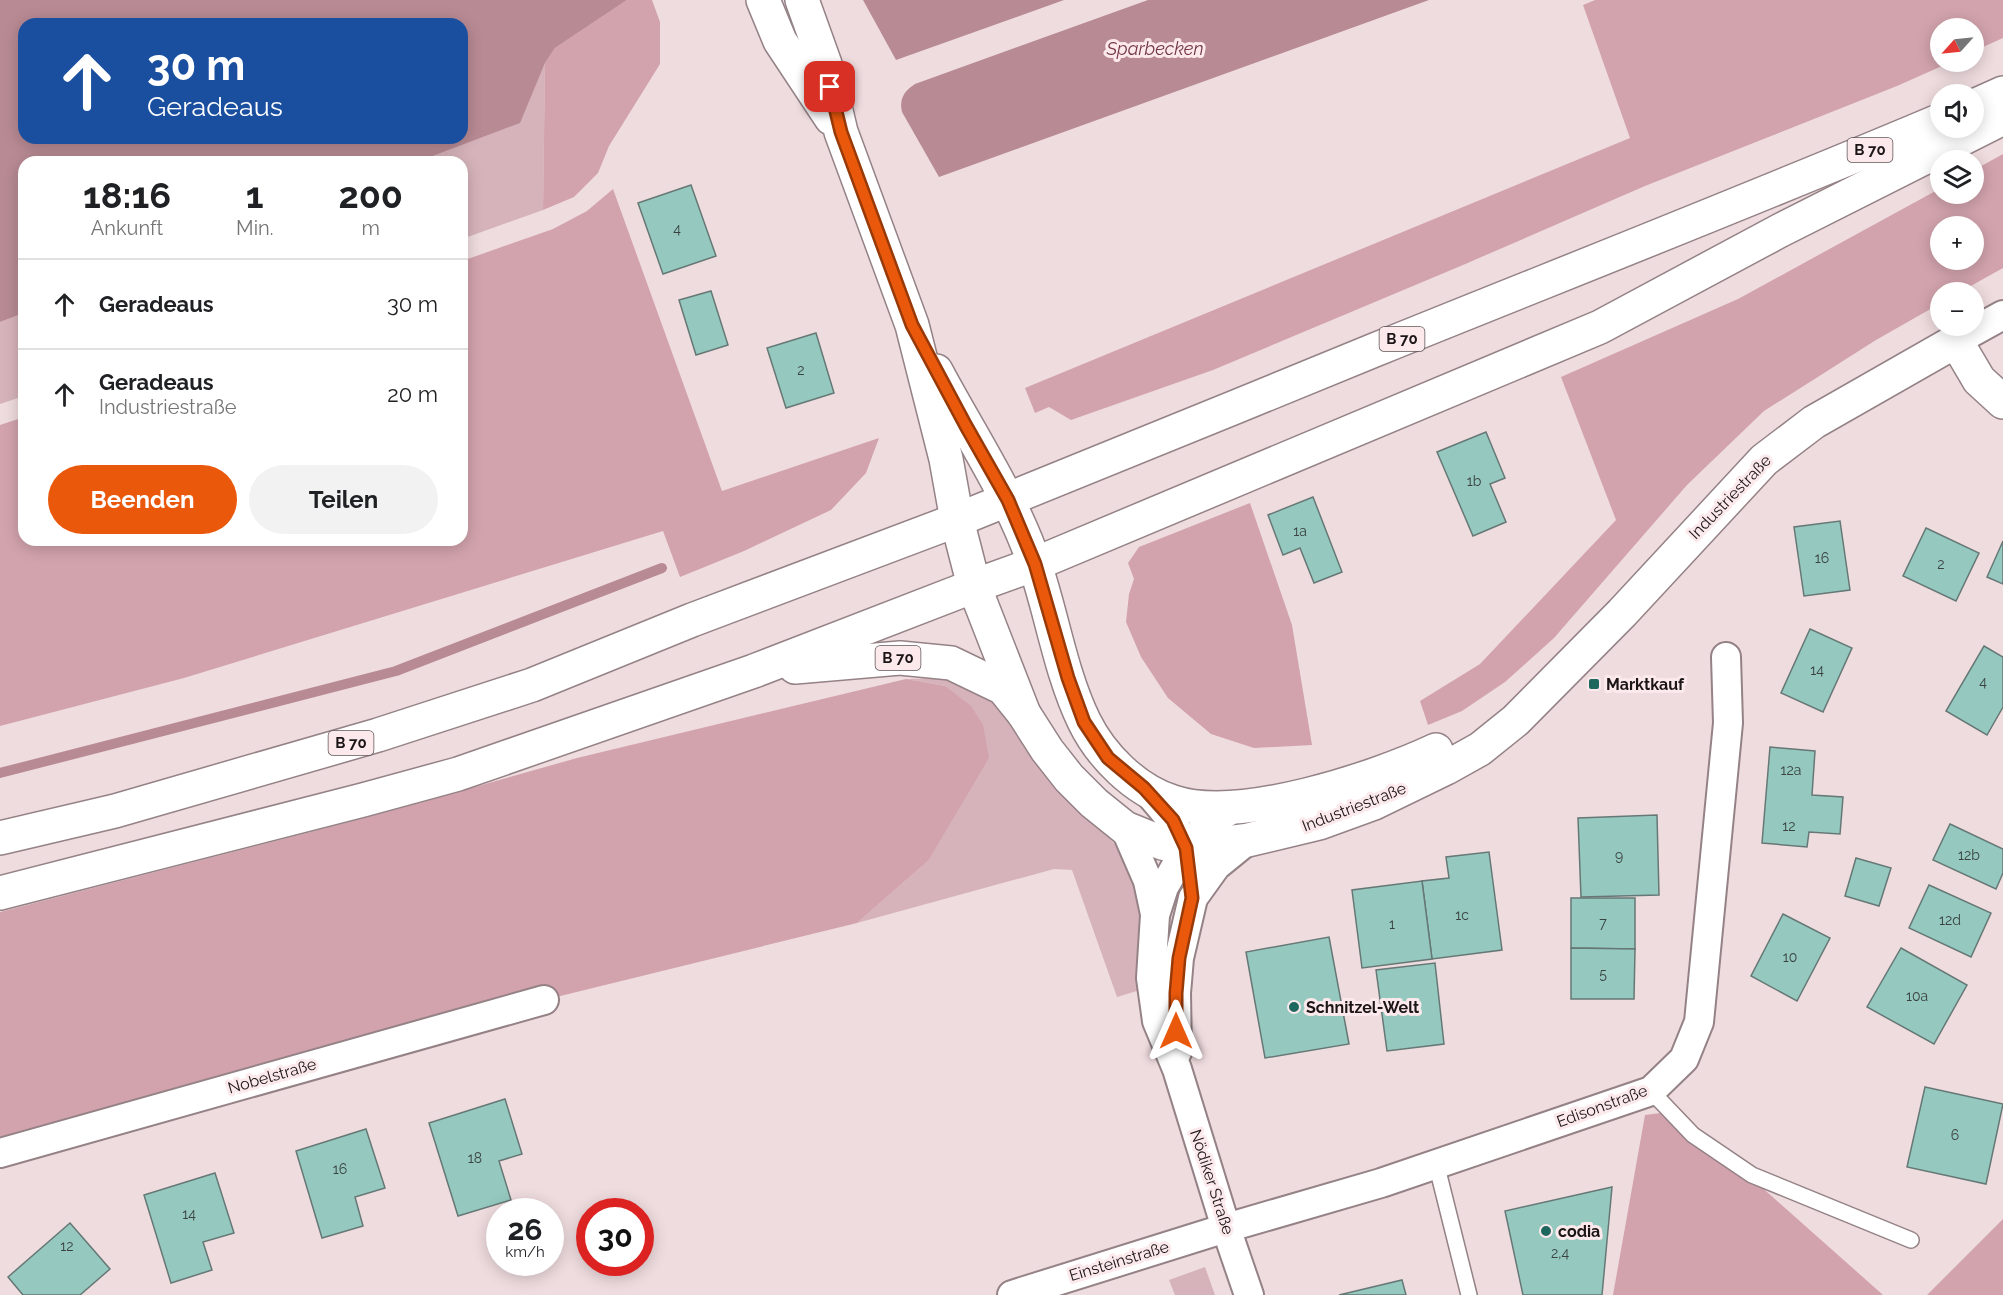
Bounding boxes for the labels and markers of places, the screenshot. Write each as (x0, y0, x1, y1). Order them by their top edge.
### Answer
pin (804, 61, 855, 112)
place label: Marktkauf (1606, 675, 1685, 694)
marker: Marktkauf (1587, 677, 1601, 691)
place label: Schnitzel-Welt (1306, 998, 1419, 1017)
marker: Schnitzel-Welt (1287, 1000, 1301, 1014)
place label: codia (1558, 1222, 1600, 1241)
marker: codia (1539, 1224, 1553, 1238)

